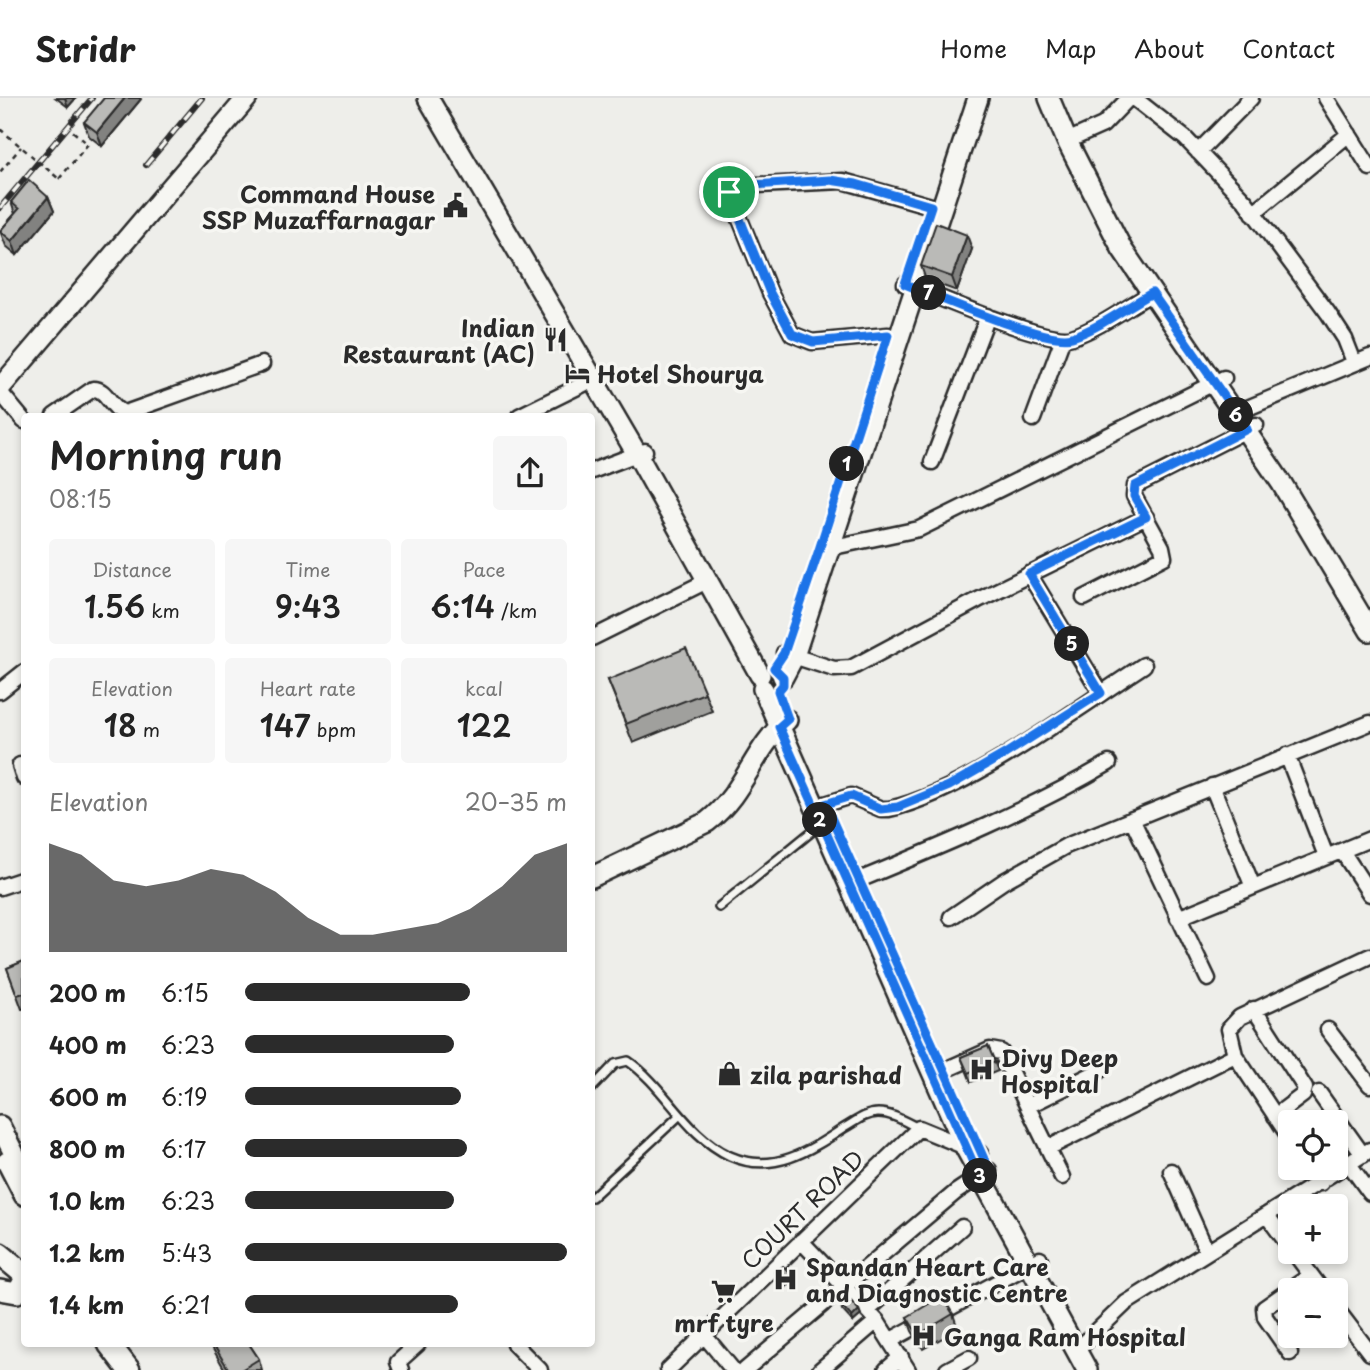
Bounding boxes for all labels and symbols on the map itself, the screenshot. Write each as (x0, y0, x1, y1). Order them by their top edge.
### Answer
pin (699, 162, 759, 222)
place label: Command House SSP Muzaffarnagar (202, 176, 436, 237)
public building icon: Command House SSP Muzaffarnagar (441, 192, 469, 220)
pin: 7 (912, 276, 946, 310)
place label: Indian Restaurant (AC) (343, 310, 535, 371)
restaurant icon: Indian Restaurant (AC) (541, 326, 569, 354)
place label: Hotel Shourya (597, 356, 764, 391)
hotel icon: Hotel Shourya (563, 359, 591, 387)
pin: 6 (1218, 398, 1254, 432)
pin: 1 (830, 446, 864, 482)
pin: 5 (1054, 626, 1090, 662)
pin: 2 (802, 802, 838, 838)
place label: Divy Deep Hospital (1001, 1040, 1118, 1101)
hospital icon: Divy Deep Hospital (967, 1056, 995, 1084)
place label: zila parishad (750, 1057, 902, 1092)
shop icon: zila parishad (716, 1060, 744, 1088)
street label: COURT ROAD (733, 1141, 871, 1277)
pin: 3 (962, 1158, 998, 1194)
place label: Spandan Heart Care and Diagnostic Centre (806, 1249, 1068, 1310)
hospital icon: Spandan Heart Care and Diagnostic Centre (772, 1265, 800, 1293)
supermarket icon: mrf tyre (710, 1278, 738, 1306)
place label: mrf tyre (674, 1305, 774, 1340)
place label: Ganga Ram Hospital (944, 1319, 1186, 1354)
hospital icon: Ganga Ram Hospital (910, 1322, 938, 1350)

